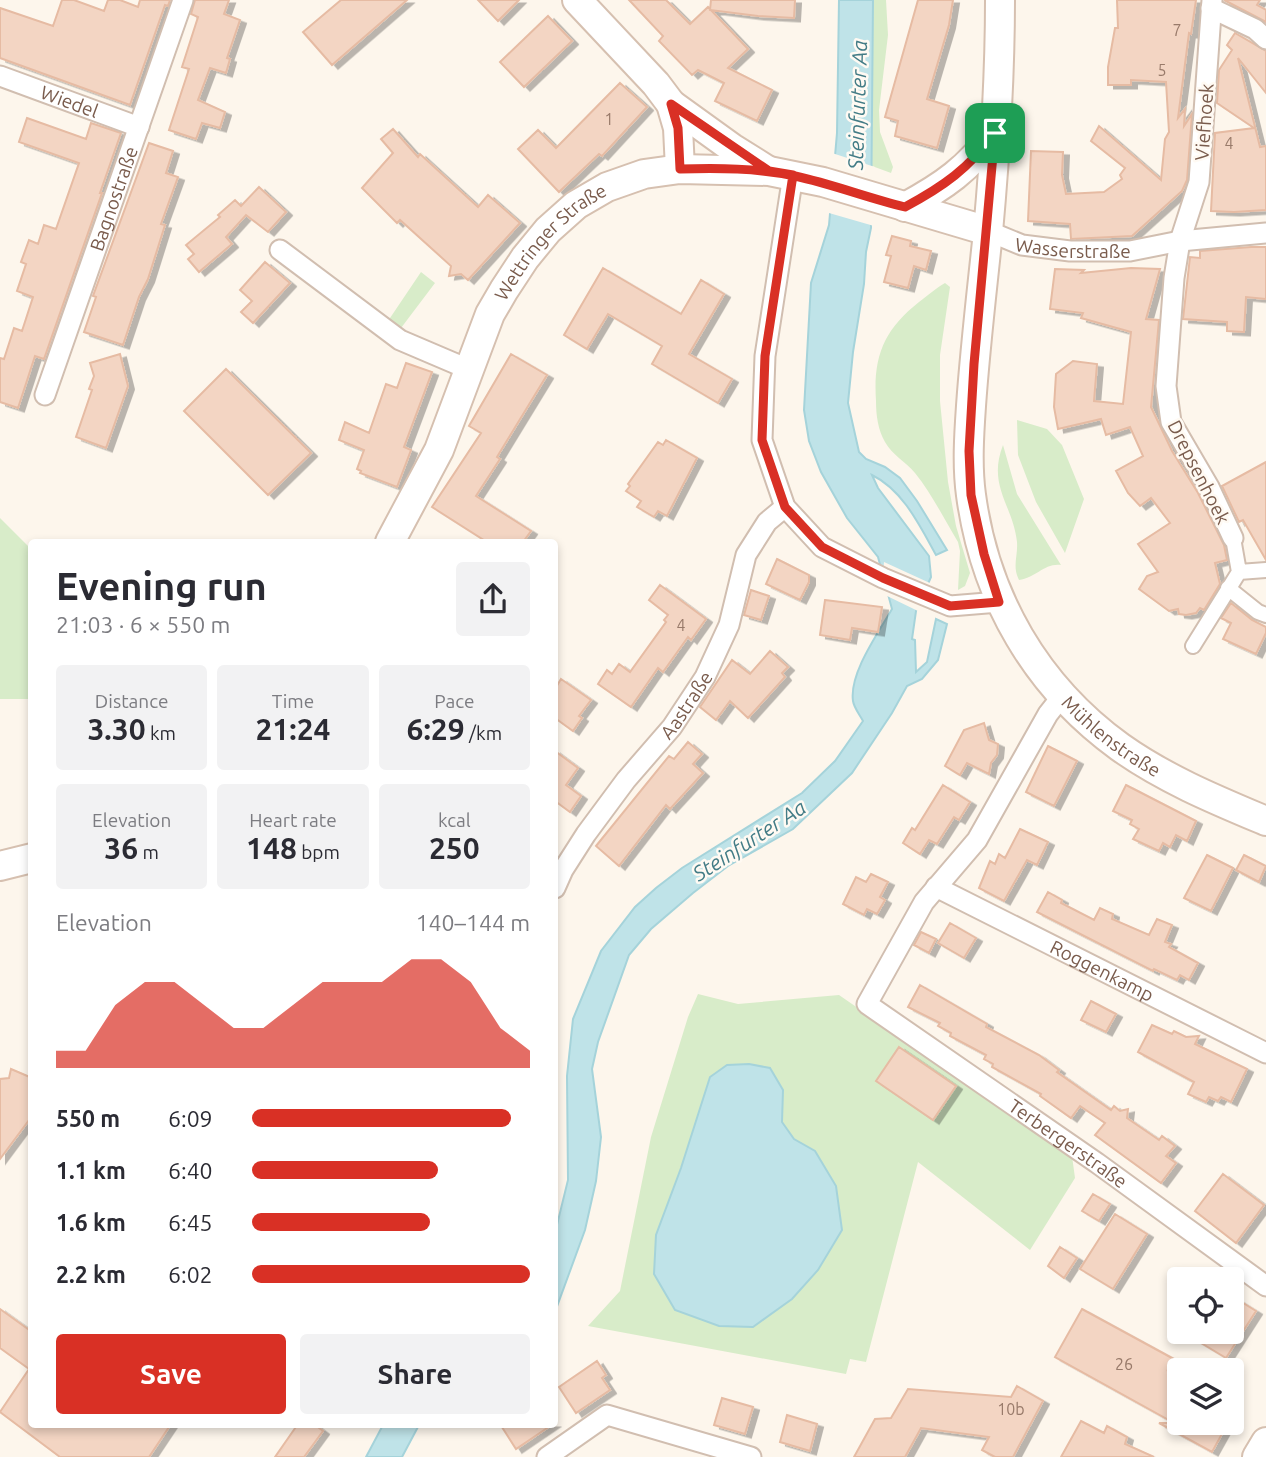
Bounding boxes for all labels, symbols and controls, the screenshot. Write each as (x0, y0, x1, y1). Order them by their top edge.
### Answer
house number: 7 (1172, 21, 1182, 39)
water label: Steinfurter Aa (843, 40, 871, 171)
house number: 5 (1157, 61, 1167, 79)
street label: Wiedel (38, 81, 101, 122)
street label: Viefhoek (1190, 82, 1218, 161)
pin (965, 103, 1025, 163)
house number: 1 (604, 110, 614, 128)
icon: arrive (976, 114, 1014, 152)
house number: 4 (1224, 134, 1234, 152)
street label: Bagnostraße (85, 143, 142, 254)
street label: Wettringer Straße (490, 179, 610, 304)
street label: Wasserstraße (1014, 233, 1131, 262)
street label: Drepsenhoek (1163, 416, 1235, 528)
button: share (456, 562, 530, 636)
text: Evening run (56, 565, 267, 607)
text: 21:03 · 6 × 550 m (56, 612, 230, 637)
house number: 4 (676, 616, 686, 634)
street label: Aastraße (656, 667, 717, 743)
text: Distance (95, 690, 168, 712)
text: Time (272, 690, 314, 712)
text: Pace (434, 690, 474, 712)
street label: Mühlenstraße (1057, 691, 1165, 781)
text: 3.30 (87, 712, 146, 746)
text: 21:24 (255, 712, 331, 746)
text: 6:29 (407, 712, 465, 746)
text: km (146, 722, 176, 744)
text: /km (465, 722, 502, 744)
water label: Steinfurter Aa (687, 795, 810, 886)
text: Elevation (92, 809, 171, 831)
text: Heart rate (249, 809, 337, 831)
text: kcal (438, 809, 471, 831)
text: 36 (104, 831, 138, 865)
text: 148 (246, 831, 297, 865)
text: 250 (429, 831, 480, 865)
text: m (138, 841, 159, 863)
text: bpm (297, 841, 340, 863)
text: Elevation (56, 910, 152, 935)
text: 140–144 m (416, 910, 530, 935)
street label: Roggenkamp (1047, 935, 1158, 1006)
street label: Terbergerstraße (1005, 1094, 1132, 1192)
text: 550 m (56, 1106, 120, 1131)
text: 6:09 (168, 1106, 213, 1131)
text: 1.1 km (56, 1158, 126, 1183)
text: 6:40 (168, 1158, 213, 1183)
text: 1.6 km (56, 1210, 126, 1235)
text: 6:45 (168, 1210, 213, 1235)
text: 2.2 km (56, 1262, 126, 1287)
text: 6:02 (168, 1262, 213, 1287)
map controls (1167, 1267, 1244, 1435)
button: locate (1167, 1267, 1244, 1344)
button: Save (56, 1334, 286, 1414)
button: Share (300, 1334, 530, 1414)
house number: 26 (1115, 1355, 1133, 1373)
button: layers (1167, 1358, 1244, 1435)
house number: 10b (997, 1400, 1025, 1418)

